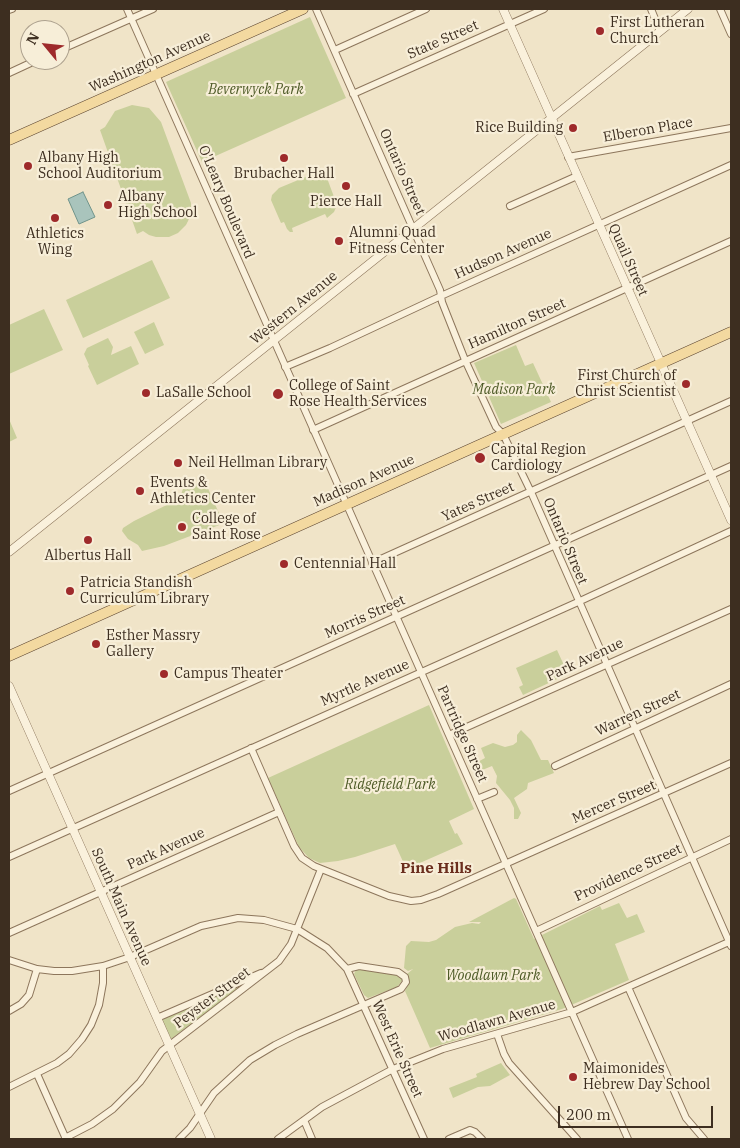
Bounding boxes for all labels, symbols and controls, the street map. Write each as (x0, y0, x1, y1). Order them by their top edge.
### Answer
place label: First Lutheran Church (610, 15, 705, 48)
street label: State Street (405, 17, 481, 63)
north arrow (20, 20, 70, 70)
marker: First Lutheran Church (594, 25, 606, 37)
street label: Washington Avenue (87, 28, 213, 96)
text: N (22, 29, 43, 48)
park label: Beverwyck Park (208, 82, 304, 98)
street label: Elberon Place (602, 114, 694, 146)
place label: Rice Building (475, 120, 563, 136)
marker: Rice Building (567, 122, 579, 134)
street label: Ontario Street (375, 126, 429, 218)
street label: O'Leary Boulevard (195, 143, 257, 261)
place label: Albany High School Auditorium (38, 150, 162, 182)
marker: Brubacher Hall (278, 152, 290, 164)
marker: Albany High School Auditorium (22, 160, 34, 172)
place label: Brubacher Hall (234, 166, 334, 182)
marker: Pierce Hall (340, 180, 352, 192)
place label: Albany High School (118, 189, 197, 222)
place label: Pierce Hall (310, 194, 382, 210)
marker: Albany High School (102, 199, 114, 211)
marker: Athletics Wing (49, 212, 61, 224)
street label: Quail Street (605, 221, 651, 299)
place label: Alumni Quad Fitness Center (349, 225, 444, 258)
street label: Hudson Avenue (452, 225, 554, 283)
place label: Athletics Wing (26, 226, 84, 258)
marker: Alumni Quad Fitness Center (333, 235, 345, 247)
street label: Western Avenue (247, 268, 341, 348)
street label: Hamilton Street (466, 295, 568, 353)
place label: First Church of Christ Scientist (575, 368, 676, 401)
place label: College of Saint Rose Health Services (289, 378, 427, 411)
marker: First Church of Christ Scientist (680, 378, 692, 390)
park label: Madison Park (473, 382, 555, 398)
place label: LaSalle School (156, 385, 251, 401)
marker: LaSalle School (140, 387, 152, 399)
marker: College of Saint Rose Health Services (271, 387, 285, 401)
place label: Capital Region Cardiology (491, 442, 586, 474)
street label: Madison Avenue (311, 451, 417, 511)
marker: Capital Region Cardiology (473, 451, 487, 465)
place label: Neil Hellman Library (188, 455, 327, 471)
marker: Neil Hellman Library (172, 457, 184, 469)
place label: Events & Athletics Center (150, 475, 255, 508)
street label: Yates Street (439, 479, 517, 525)
marker: Events & Athletics Center (134, 485, 146, 497)
street label: Ontario Street (539, 495, 591, 587)
place label: College of Saint Rose (192, 511, 261, 544)
marker: College of Saint Rose (176, 521, 188, 533)
marker: Albertus Hall (82, 534, 94, 546)
place label: Albertus Hall (45, 548, 131, 564)
place label: Centennial Hall (294, 556, 396, 572)
marker: Centennial Hall (278, 558, 290, 570)
place label: Patricia Standish Curriculum Library (80, 575, 209, 608)
marker: Patricia Standish Curriculum Library (64, 585, 76, 597)
street label: Morris Street (322, 592, 408, 642)
place label: Esther Massry Gallery (106, 628, 200, 660)
street label: Park Avenue (544, 635, 626, 685)
marker: Esther Massry Gallery (90, 638, 102, 650)
street label: Myrtle Avenue (318, 656, 412, 710)
place label: Campus Theater (174, 666, 283, 682)
marker: Campus Theater (158, 668, 170, 680)
street label: Partridge Street (433, 683, 491, 785)
street label: Warren Street (593, 686, 683, 740)
park label: Ridgefield Park (344, 777, 436, 793)
street label: Mercer Street (570, 777, 658, 827)
street label: Park Avenue (125, 824, 207, 874)
street label: Providence Street (572, 841, 684, 905)
street label: South Main Avenue (87, 845, 155, 969)
district label: Pine Hills (400, 860, 472, 878)
street label: Peyster Street (171, 964, 253, 1032)
park label: Woodlawn Park (446, 968, 540, 984)
street label: Woodlawn Avenue (436, 996, 558, 1046)
street label: West Erie Street (368, 998, 426, 1100)
place label: Maimonides Hebrew Day School (583, 1061, 710, 1094)
marker: Maimonides Hebrew Day School (567, 1071, 579, 1083)
scale bar (560, 1096, 715, 1128)
text: 200 m (566, 1105, 611, 1124)

